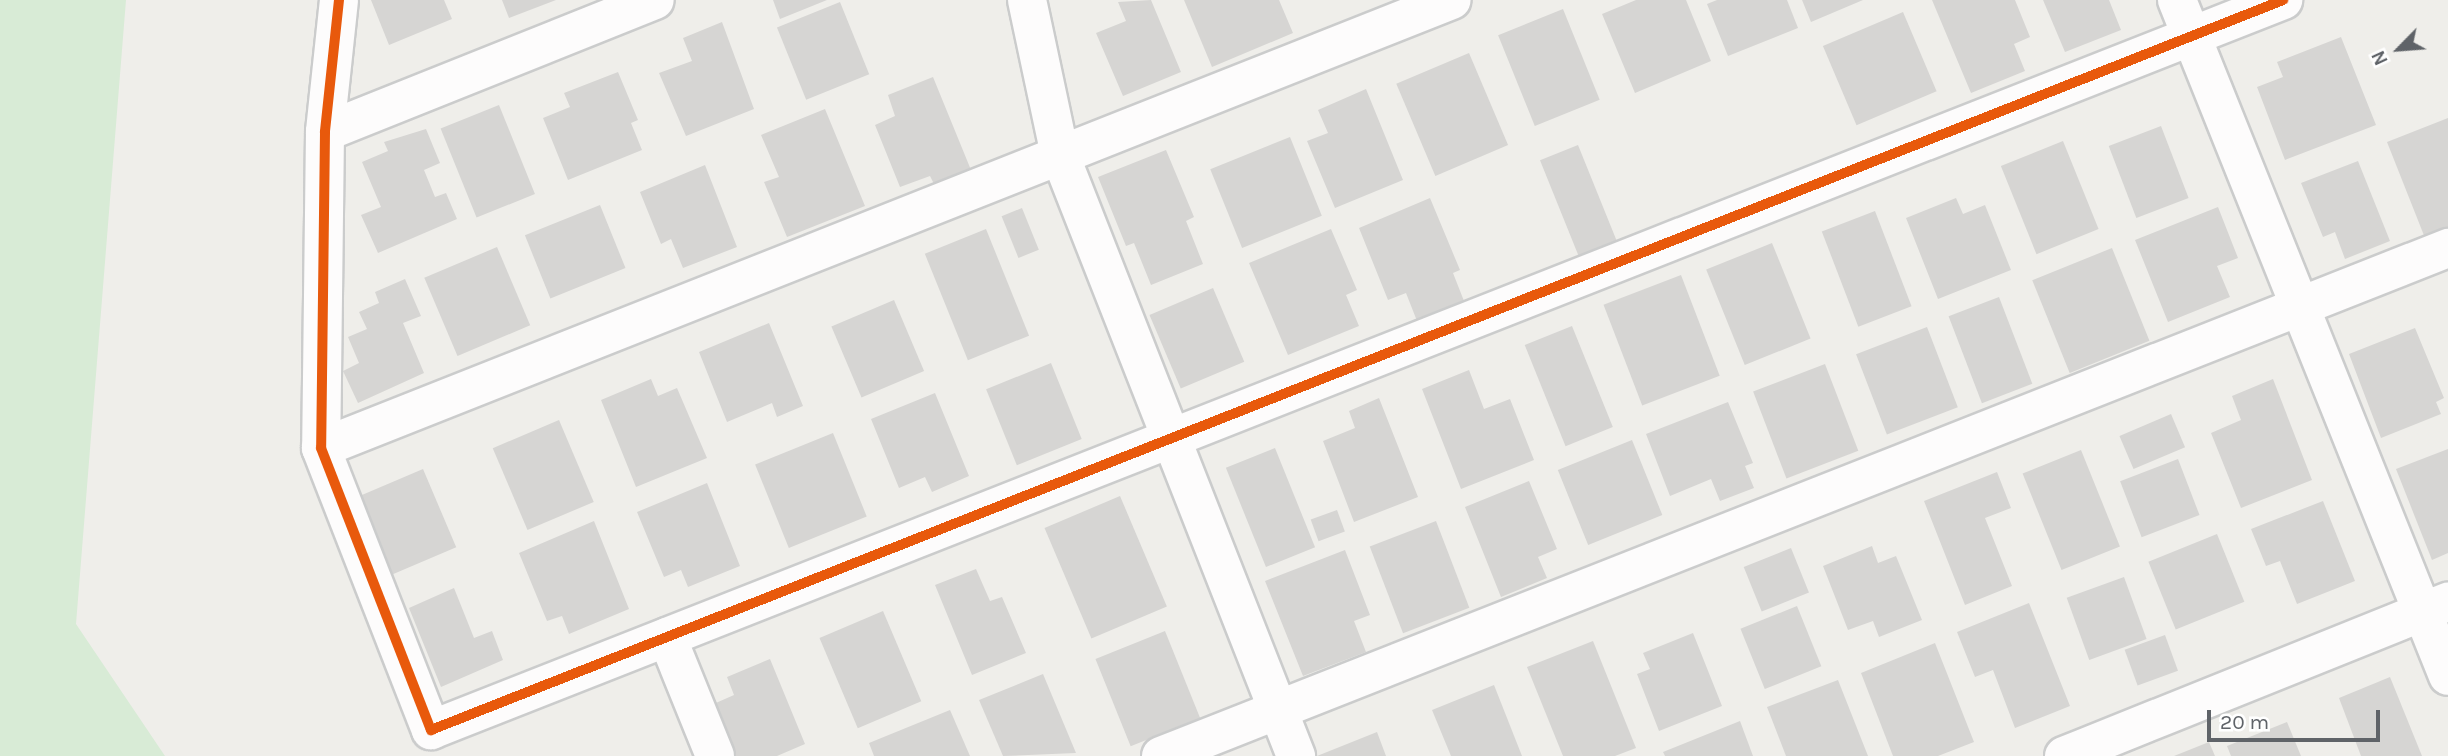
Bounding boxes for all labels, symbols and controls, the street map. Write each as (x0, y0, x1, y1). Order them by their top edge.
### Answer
north arrow (2364, 14, 2434, 84)
text: N (2367, 47, 2393, 69)
scale bar (2210, 696, 2383, 740)
text: 20 m (2220, 710, 2269, 734)

